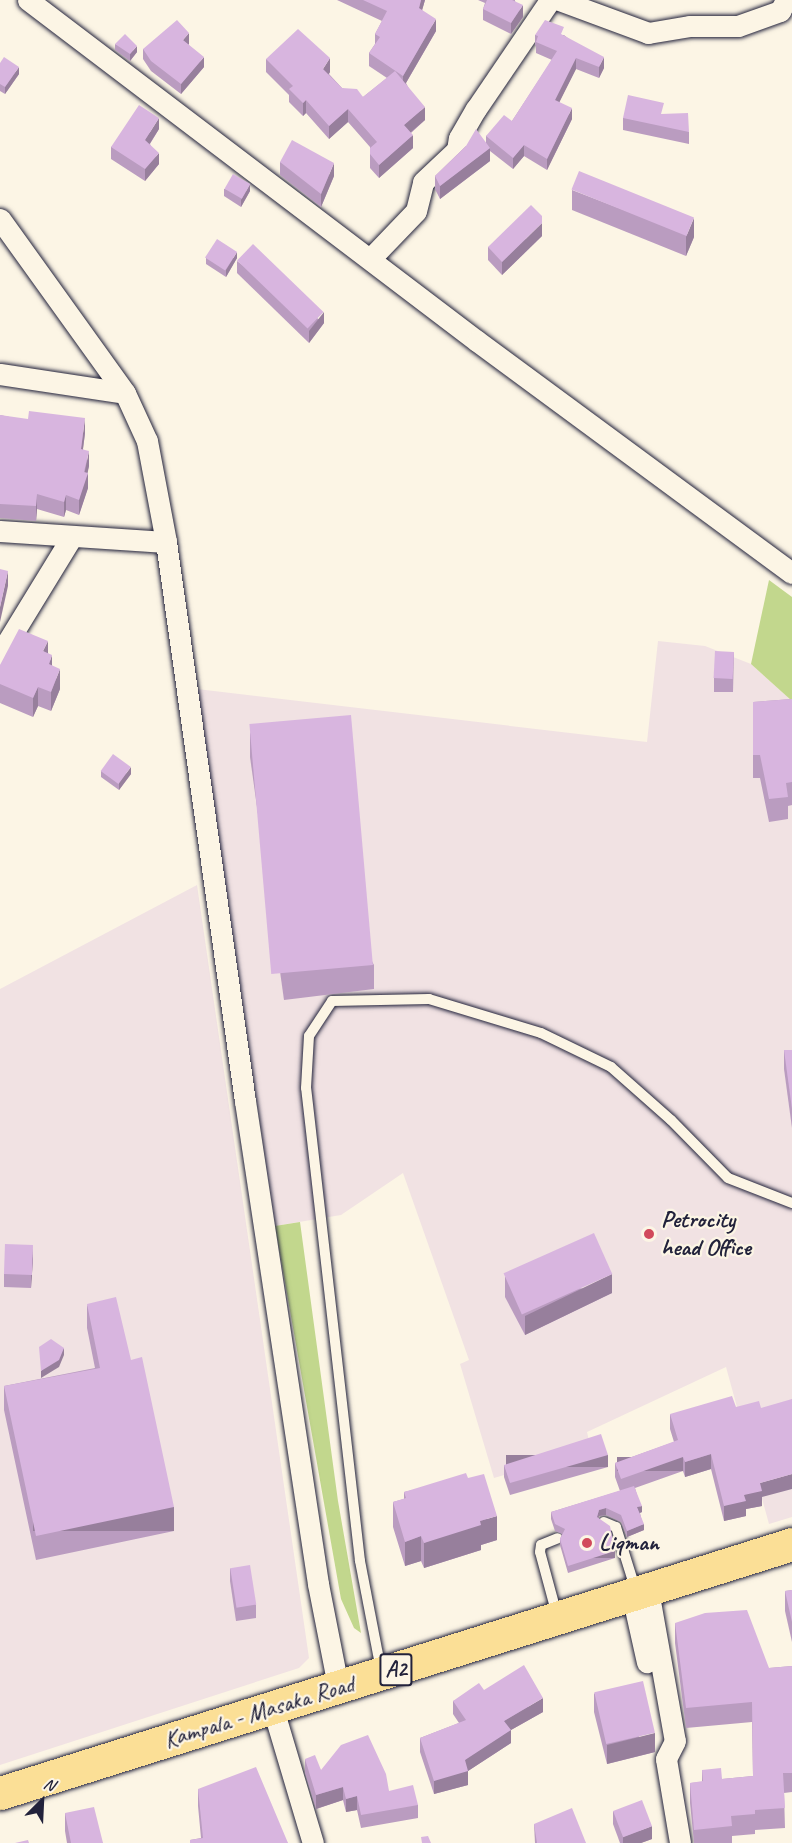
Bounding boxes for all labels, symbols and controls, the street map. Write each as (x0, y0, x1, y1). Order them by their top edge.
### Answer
place label: Petrocity head Office (661, 1206, 750, 1262)
marker: Petrocity head Office (642, 1227, 656, 1241)
place label: Liqman (599, 1529, 659, 1557)
marker: Liqman (580, 1536, 594, 1550)
road number: A2 (378, 1651, 414, 1689)
street label: Kampala - Masaka Road (161, 1669, 357, 1755)
north arrow (12, 1771, 72, 1831)
text: N (41, 1773, 58, 1796)

